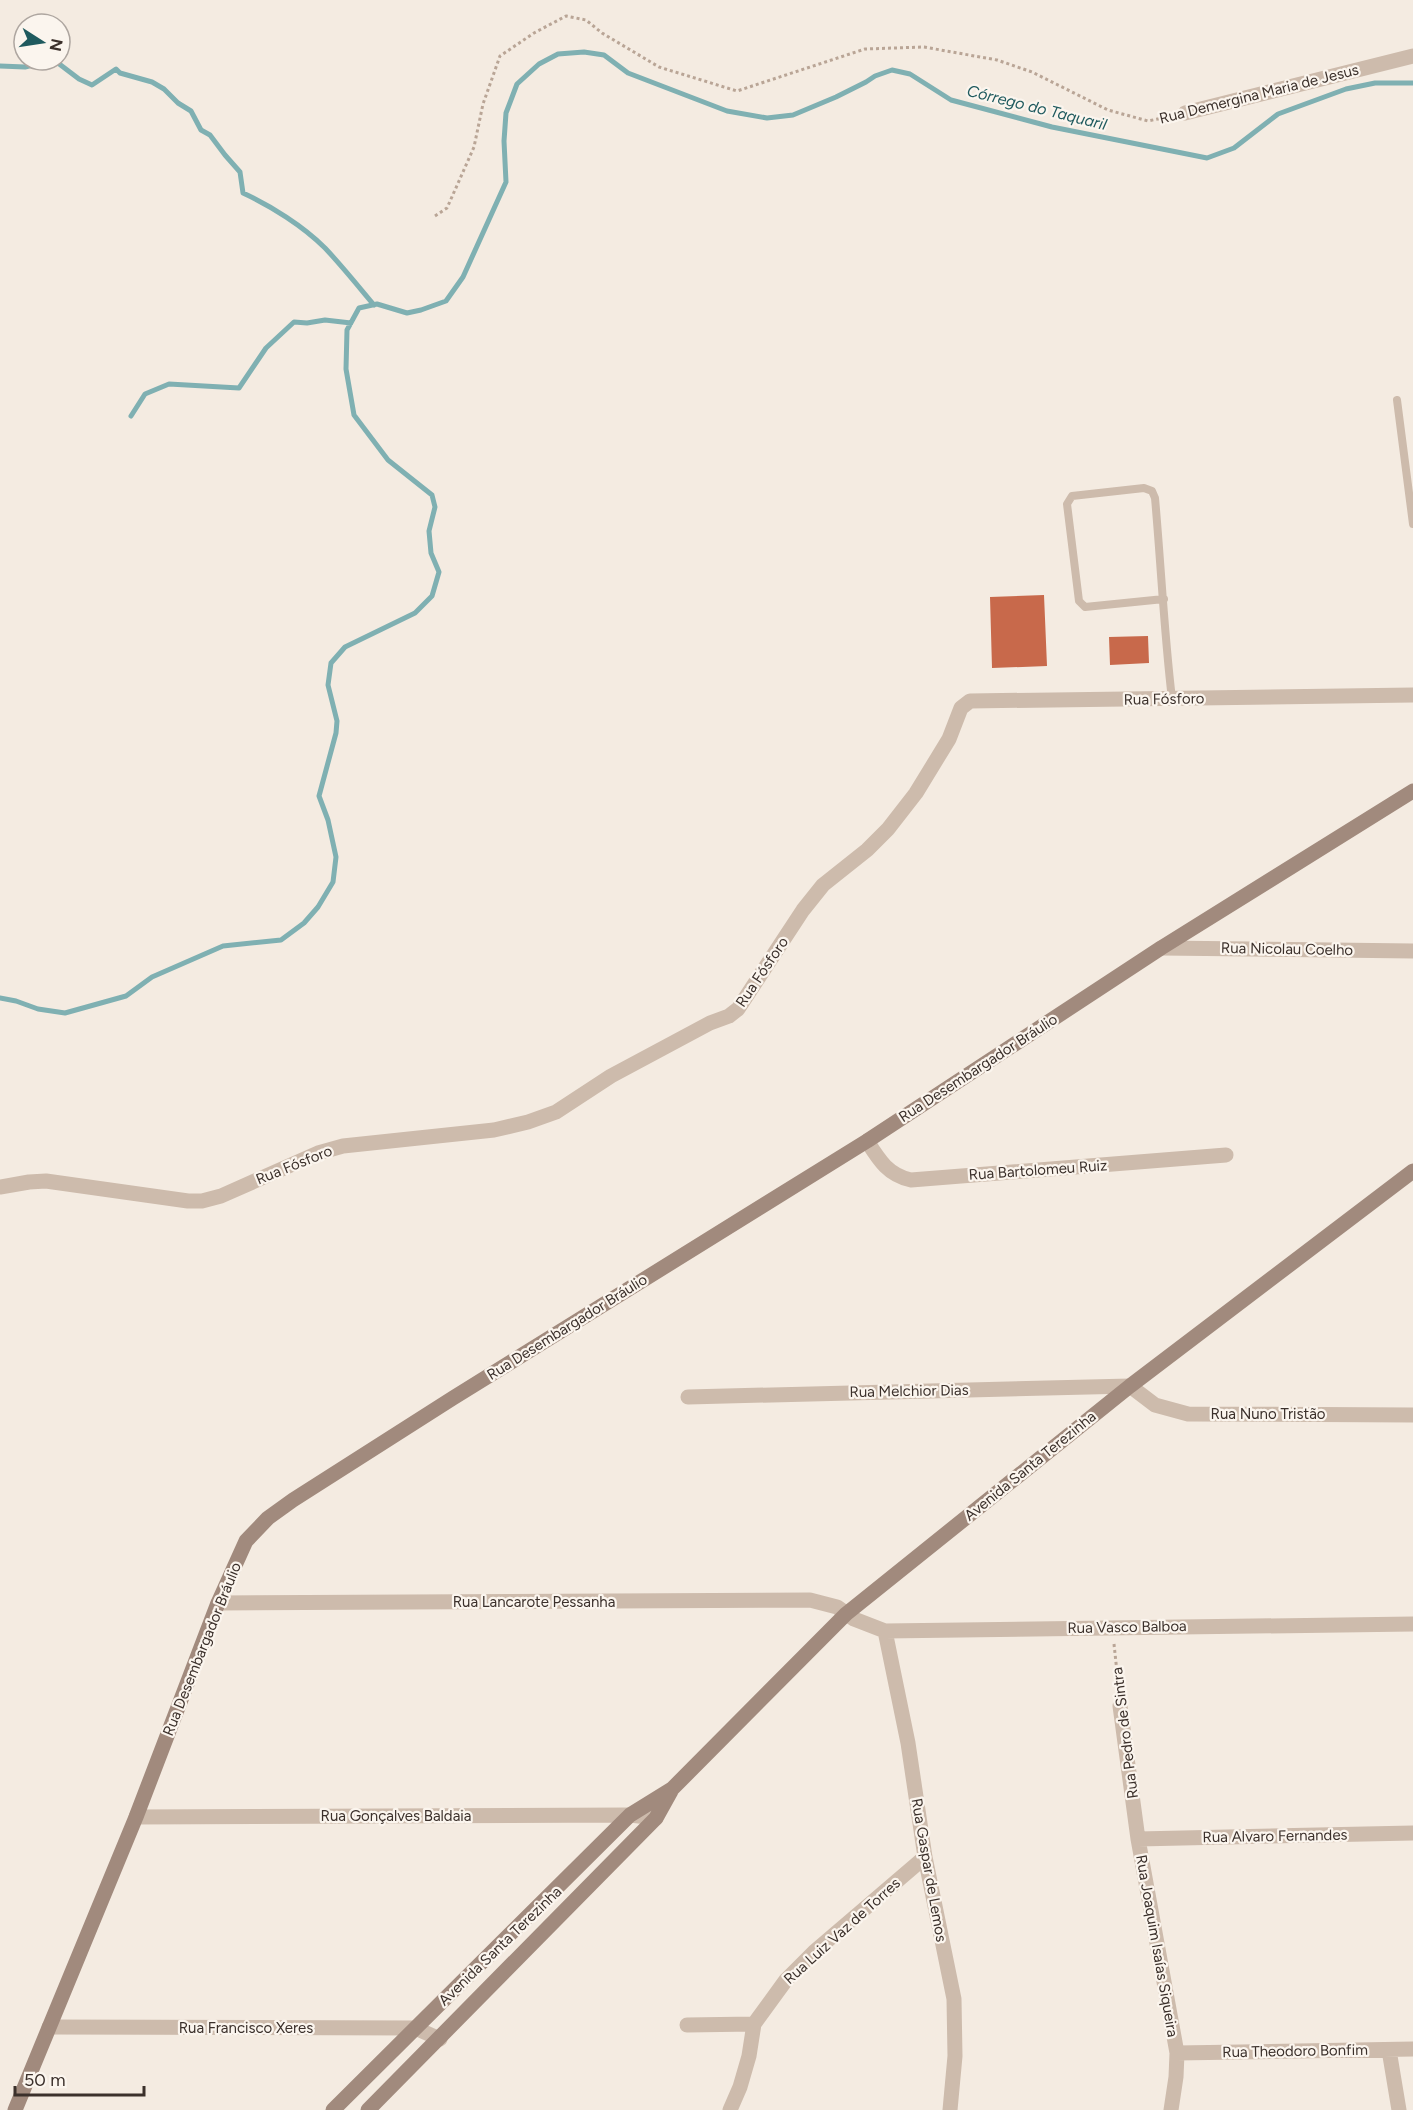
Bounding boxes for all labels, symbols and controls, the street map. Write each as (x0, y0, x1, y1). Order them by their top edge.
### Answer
north arrow (12, 12, 72, 72)
text: N (46, 37, 67, 53)
street label: Rua Demergina Maria de Jesus (1157, 60, 1361, 128)
water label: Córrego do Taquaril (965, 81, 1109, 134)
street label: Rua Fósforo (1123, 689, 1205, 709)
street label: Rua Fósforo (732, 933, 792, 1011)
street label: Rua Nicolau Coelho (1221, 939, 1354, 959)
street label: Rua Desembargador Bráulio (895, 1010, 1061, 1126)
street label: Rua Fósforo (253, 1141, 335, 1188)
street label: Rua Bartolomeu Ruiz (968, 1156, 1108, 1184)
street label: Rua Desembargador Bráulio (484, 1270, 651, 1384)
street label: Rua Melchior Dias (849, 1381, 969, 1401)
street label: Rua Nuno Tristão (1211, 1405, 1326, 1423)
street label: Avenida Santa Terezinha (961, 1407, 1099, 1525)
street label: Rua Desembargador Bráulio (159, 1559, 245, 1738)
street label: Rua Lancarote Pessanha (453, 1593, 615, 1611)
street label: Rua Vasco Balboa (1067, 1617, 1187, 1637)
street label: Rua Pedro de Sintra (1108, 1666, 1142, 1800)
street label: Rua Gaspar de Lemos (907, 1797, 951, 1943)
street label: Rua Gonçalves Baldaia (321, 1807, 471, 1825)
street label: Rua Alvaro Fernandes (1202, 1826, 1348, 1846)
street label: Rua Joaquim Isaías Siqueira (1132, 1853, 1182, 2039)
street label: Rua Luiz Vaz de Torres (780, 1874, 904, 1988)
street label: Avenida Santa Terezinha (435, 1883, 565, 2009)
street label: Rua Francisco Xeres (179, 2019, 313, 2037)
street label: Rua Theodoro Bonfim (1222, 2041, 1368, 2061)
scale bar (15, 2059, 144, 2097)
text: 50 m (24, 2069, 66, 2091)

